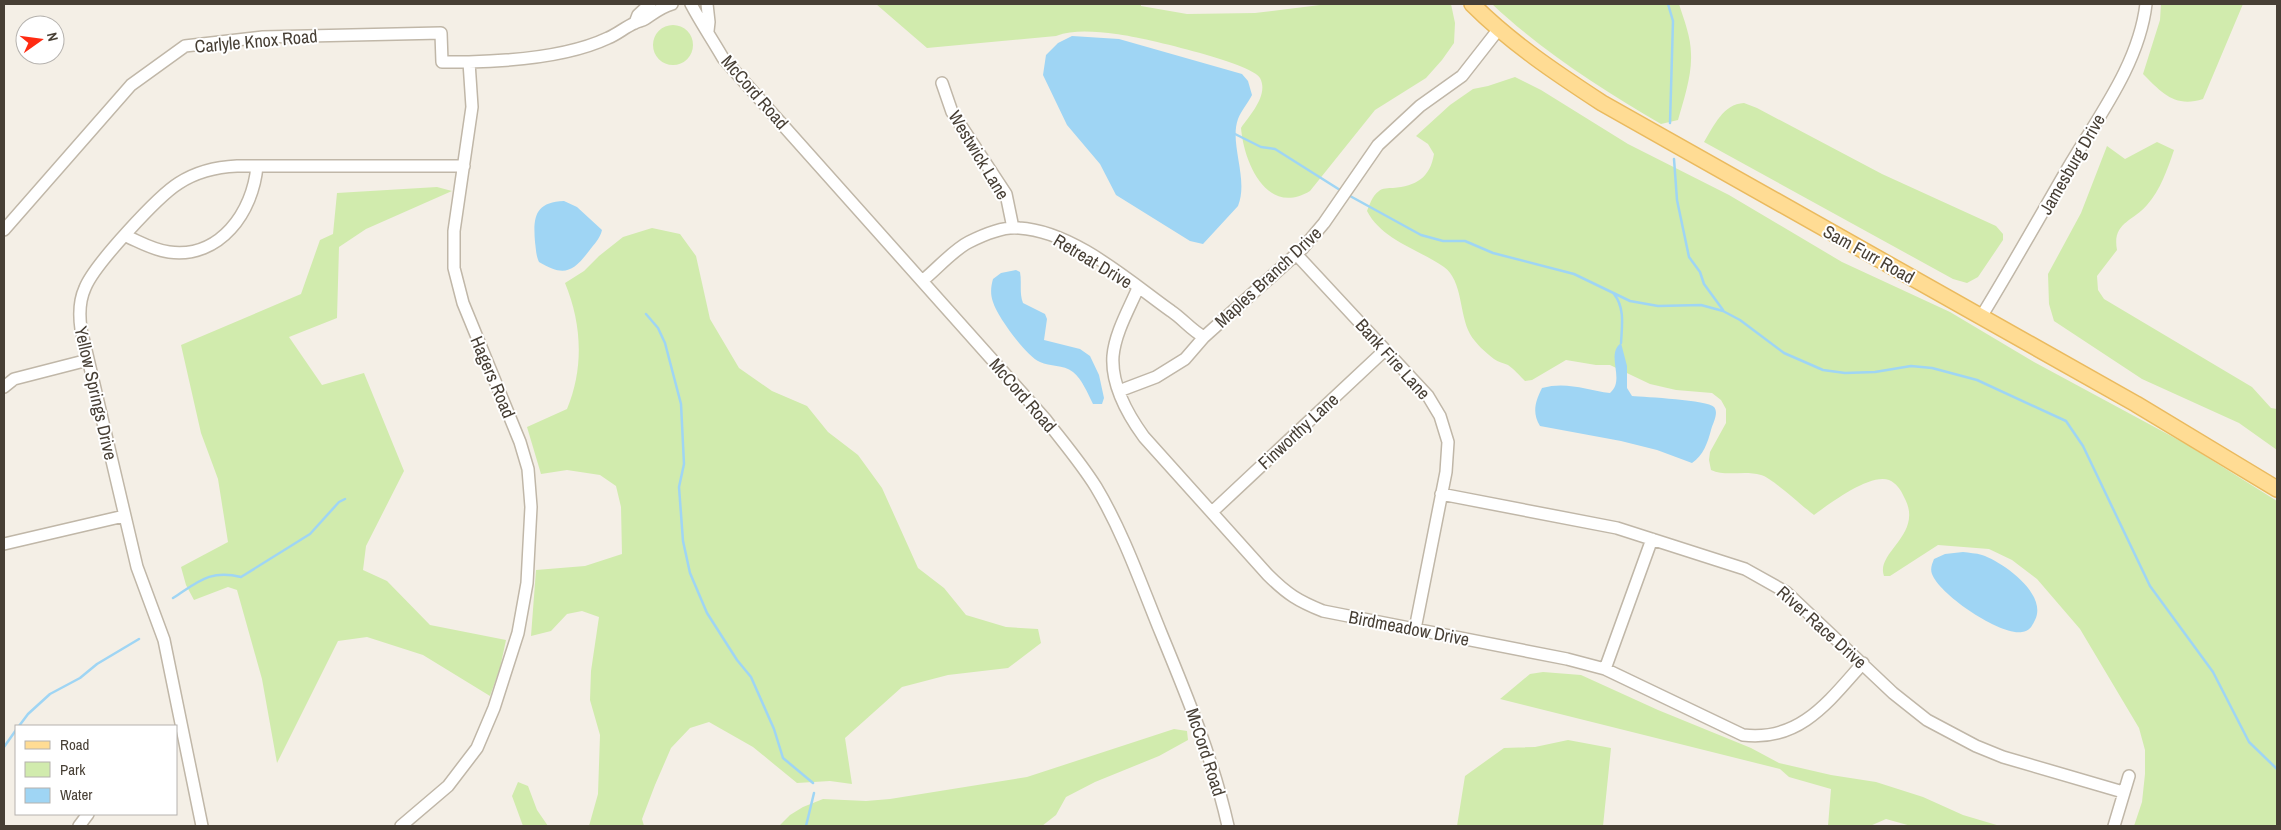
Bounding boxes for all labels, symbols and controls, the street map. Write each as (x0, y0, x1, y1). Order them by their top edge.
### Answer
north arrow (15, 15, 65, 65)
street label: Carlyle Knox Road (194, 23, 318, 59)
text: N (43, 31, 62, 43)
street label: McCord Road (716, 49, 794, 135)
street label: Westwick Lane (943, 106, 1015, 204)
street label: Jamesburg Drive (2033, 109, 2111, 219)
street label: Sam Furr Road (1819, 219, 1919, 289)
street label: Maples Branch Drive (1209, 221, 1327, 333)
street label: Retreat Drive (1049, 228, 1137, 294)
street label: Bank Fire Lane (1350, 313, 1436, 405)
street label: Yellow Springs Drive (68, 324, 124, 462)
street label: Hagers Road (465, 332, 521, 422)
street label: McCord Road (984, 352, 1062, 438)
street label: Finworthy Lane (1252, 387, 1344, 475)
street label: River Race Drive (1772, 580, 1872, 674)
street label: Birdmeadow Drive (1347, 604, 1471, 652)
street label: McCord Road (1180, 705, 1232, 799)
legend (15, 725, 178, 815)
text: Road (60, 734, 89, 755)
text: Park (60, 759, 86, 780)
text: Water (60, 784, 92, 805)

